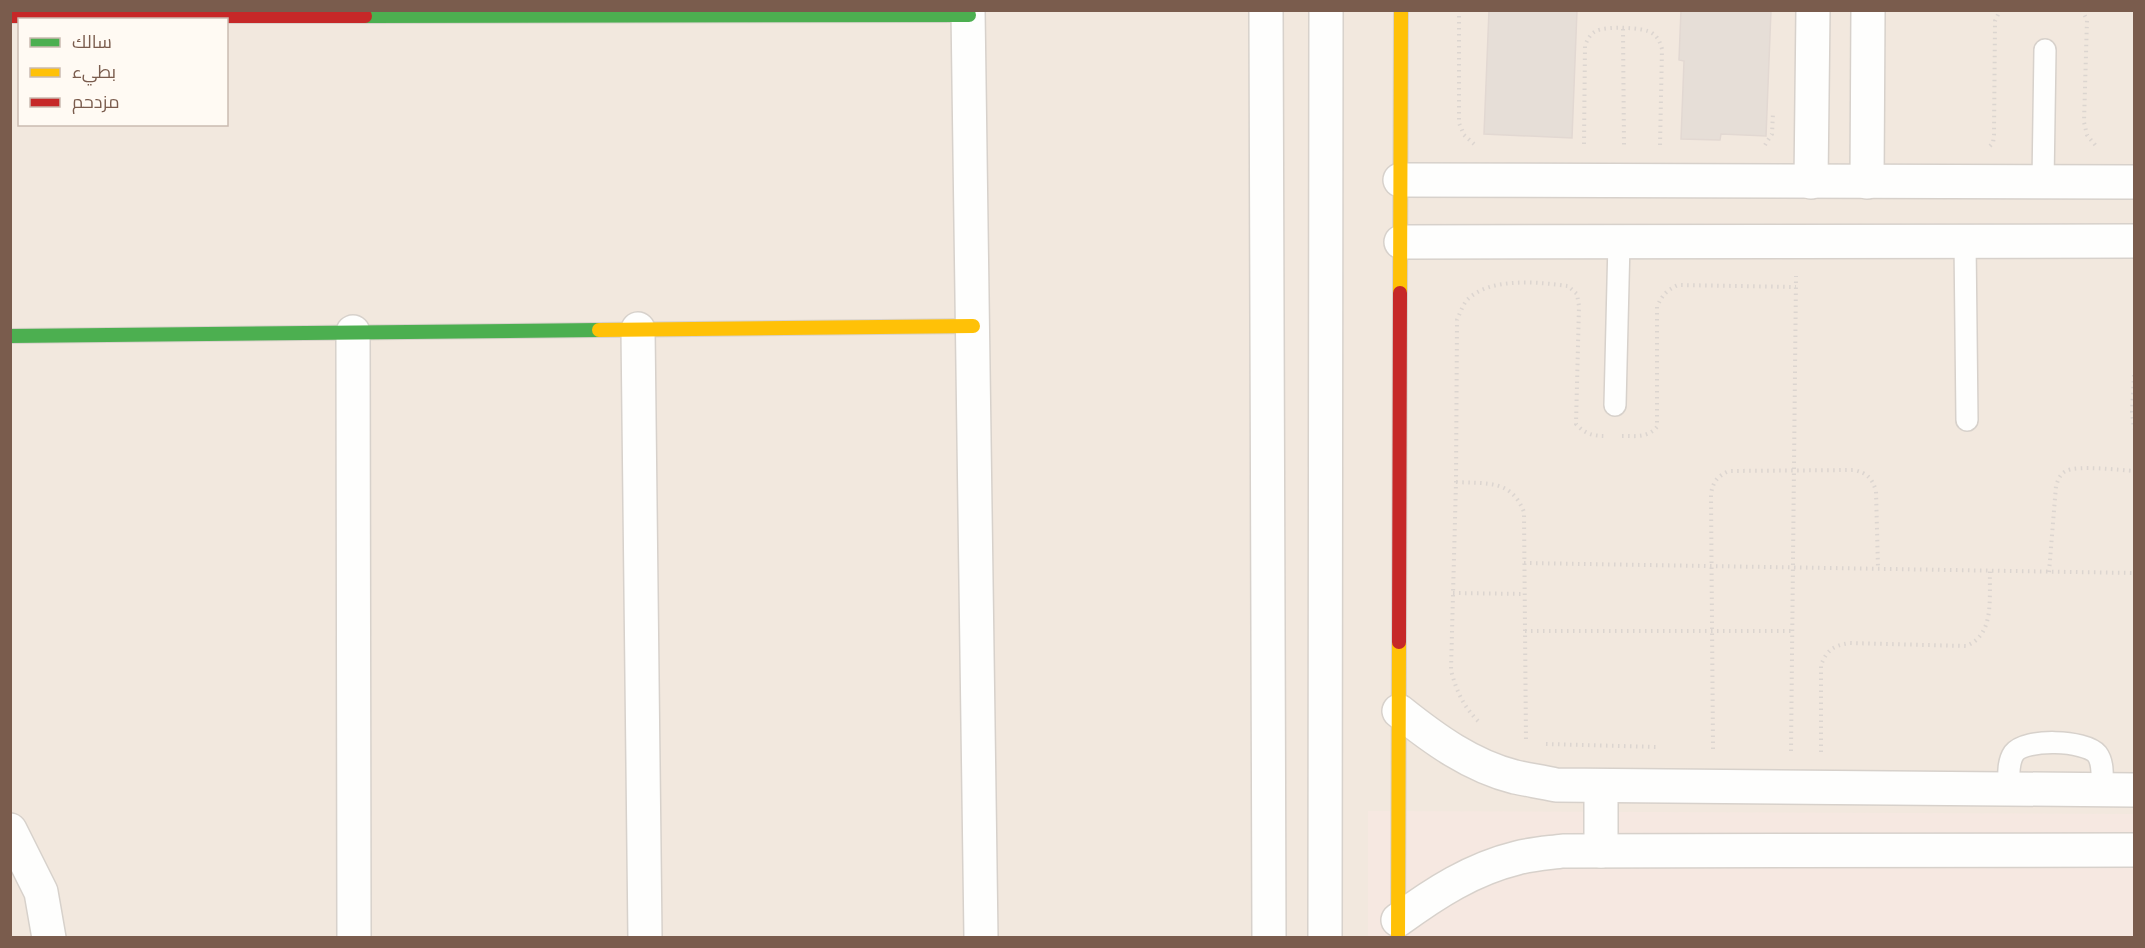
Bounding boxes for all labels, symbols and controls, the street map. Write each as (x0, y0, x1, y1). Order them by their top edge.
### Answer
legend (18, 18, 228, 126)
text: سالك (72, 30, 112, 53)
text: بطيء (72, 60, 116, 86)
text: مزدحم (72, 90, 120, 114)

